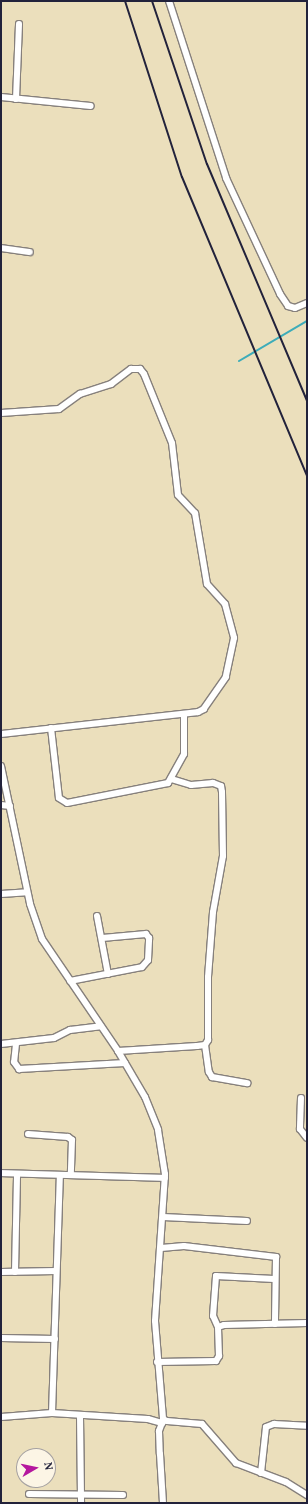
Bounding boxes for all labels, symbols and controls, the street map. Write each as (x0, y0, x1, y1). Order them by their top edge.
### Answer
north arrow (16, 1448, 56, 1488)
text: N (39, 1461, 55, 1471)

